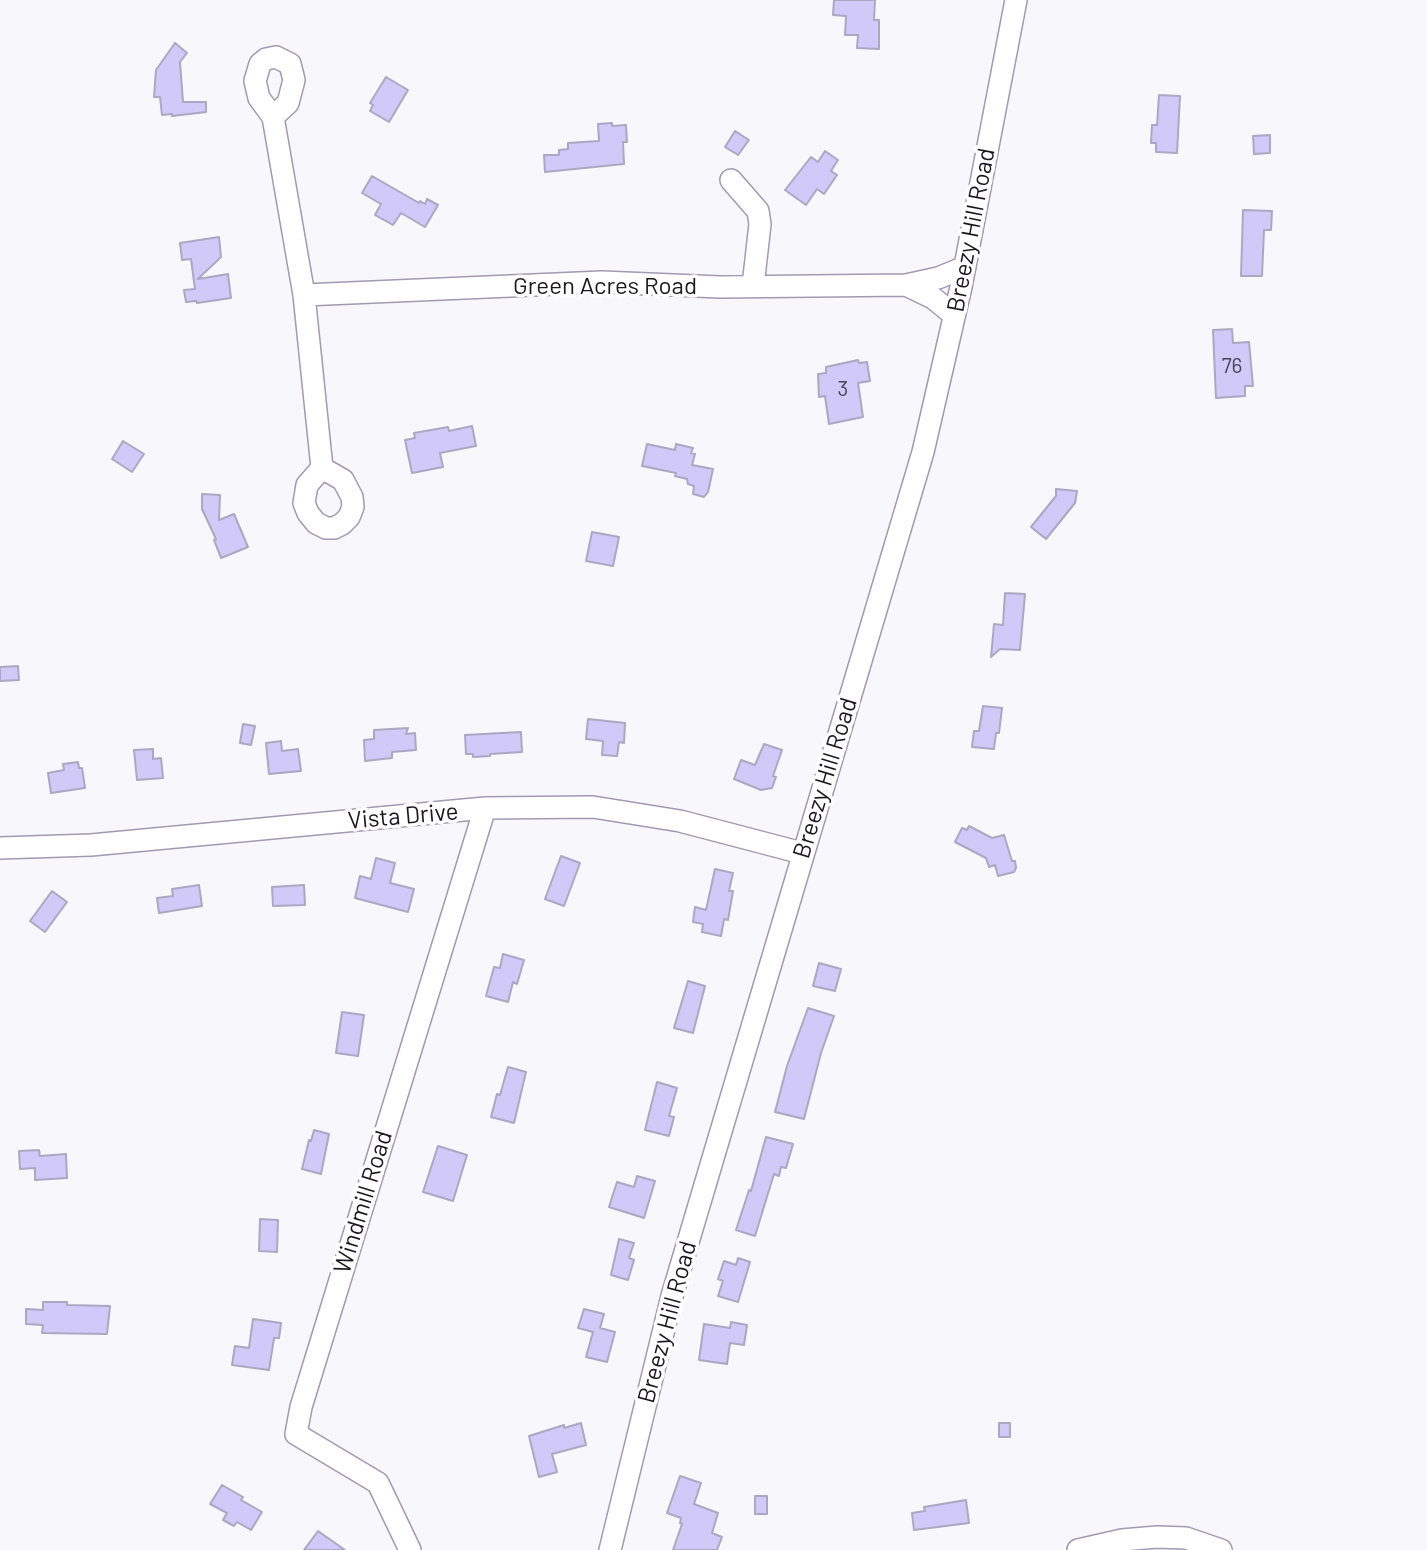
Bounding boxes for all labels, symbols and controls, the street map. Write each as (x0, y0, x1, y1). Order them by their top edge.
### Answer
street label: Breezy Hill Road (941, 146, 1001, 314)
street label: Green Acres Road (513, 272, 697, 300)
house number: 76 (1222, 353, 1242, 379)
house number: 3 (838, 376, 848, 402)
street label: Breezy Hill Road (787, 694, 863, 862)
street label: Vista Drive (346, 797, 460, 835)
street label: Windmill Road (328, 1127, 398, 1277)
street label: Breezy Hill Road (632, 1238, 702, 1406)

